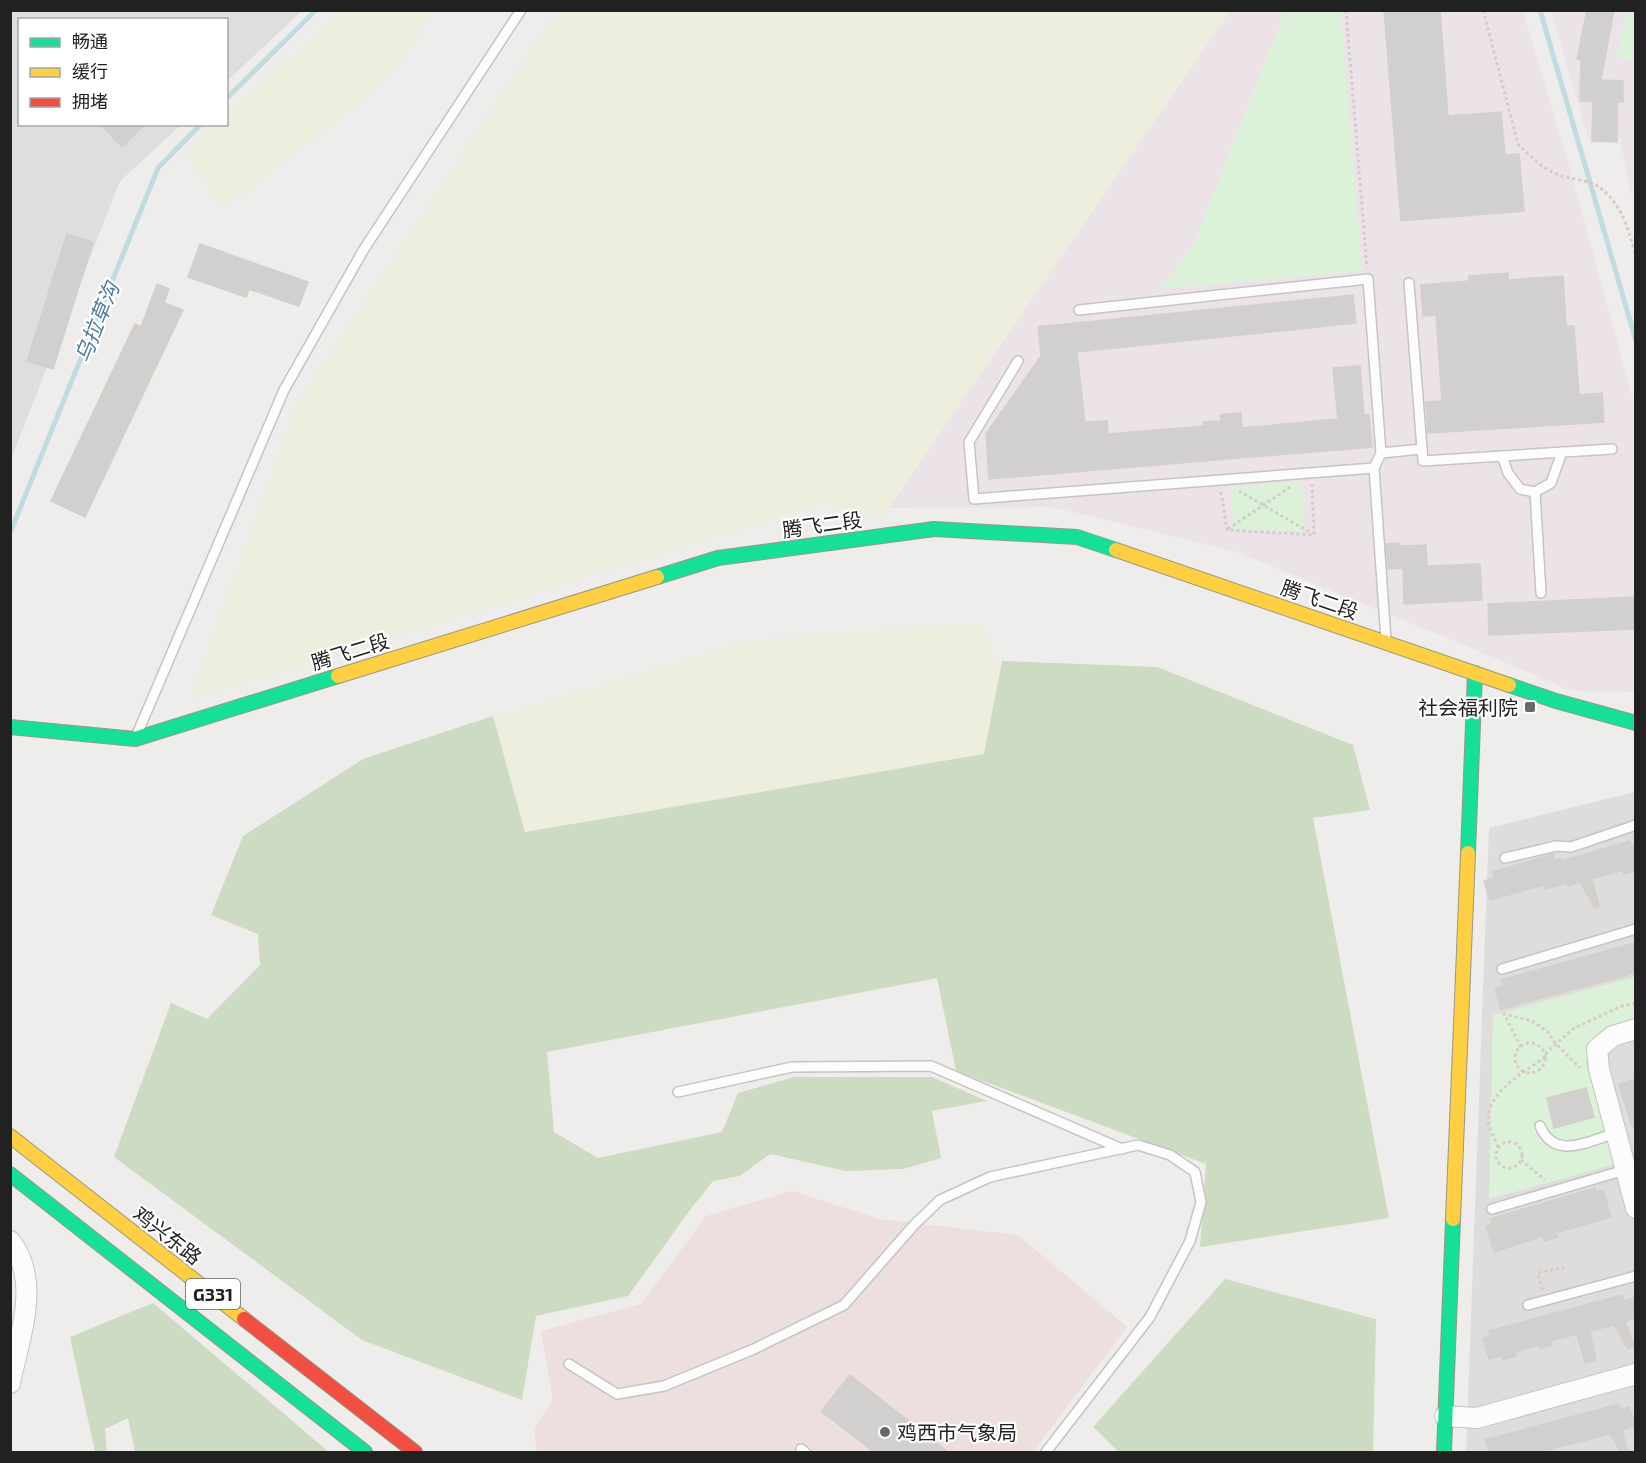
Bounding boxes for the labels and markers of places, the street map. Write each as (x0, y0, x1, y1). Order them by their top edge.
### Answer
place label: 社会福利院 (1418, 695, 1518, 719)
marker: 社会福利院 (1523, 700, 1537, 714)
place label: 鸡西市气象局 (897, 1420, 1017, 1444)
marker: 鸡西市气象局 (878, 1425, 892, 1439)

